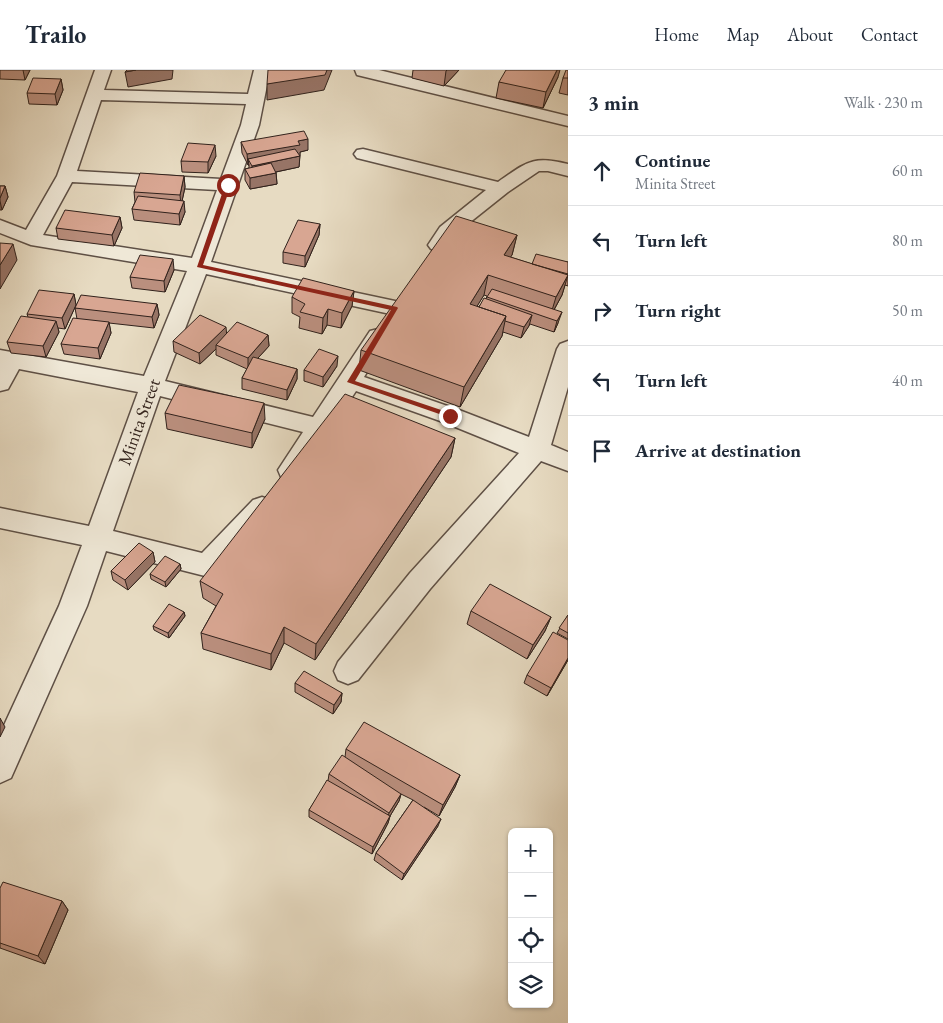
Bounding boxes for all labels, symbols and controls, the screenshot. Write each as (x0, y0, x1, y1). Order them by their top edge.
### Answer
text: Trailo (25, 19, 86, 50)
text: Home (654, 23, 699, 46)
text: Map (727, 23, 759, 46)
text: About (787, 23, 833, 46)
text: Contact (861, 23, 918, 46)
text: 3 min (588, 89, 639, 116)
text: Walk · 230 m (844, 92, 923, 113)
text: Continue (635, 148, 710, 173)
icon: ahead (588, 157, 616, 185)
text: 60 m (892, 160, 923, 181)
text: Minita Street (635, 173, 715, 194)
route start (217, 174, 240, 197)
icon: left (588, 227, 616, 255)
text: Turn left (635, 228, 707, 253)
text: 80 m (892, 230, 923, 251)
icon: right (588, 297, 616, 325)
text: Turn right (635, 298, 721, 323)
text: 50 m (892, 300, 923, 321)
icon: left (588, 367, 616, 395)
text: Turn left (635, 368, 707, 393)
text: 40 m (892, 370, 923, 391)
street label: Minita Street (112, 375, 165, 468)
route end (439, 405, 462, 428)
icon: arrive (588, 437, 616, 465)
text: Arrive at destination (635, 438, 801, 463)
map controls (508, 828, 553, 1008)
button: + (508, 828, 553, 873)
button: − (508, 873, 553, 918)
button: locate (508, 918, 553, 963)
button: layers (508, 963, 553, 1008)

